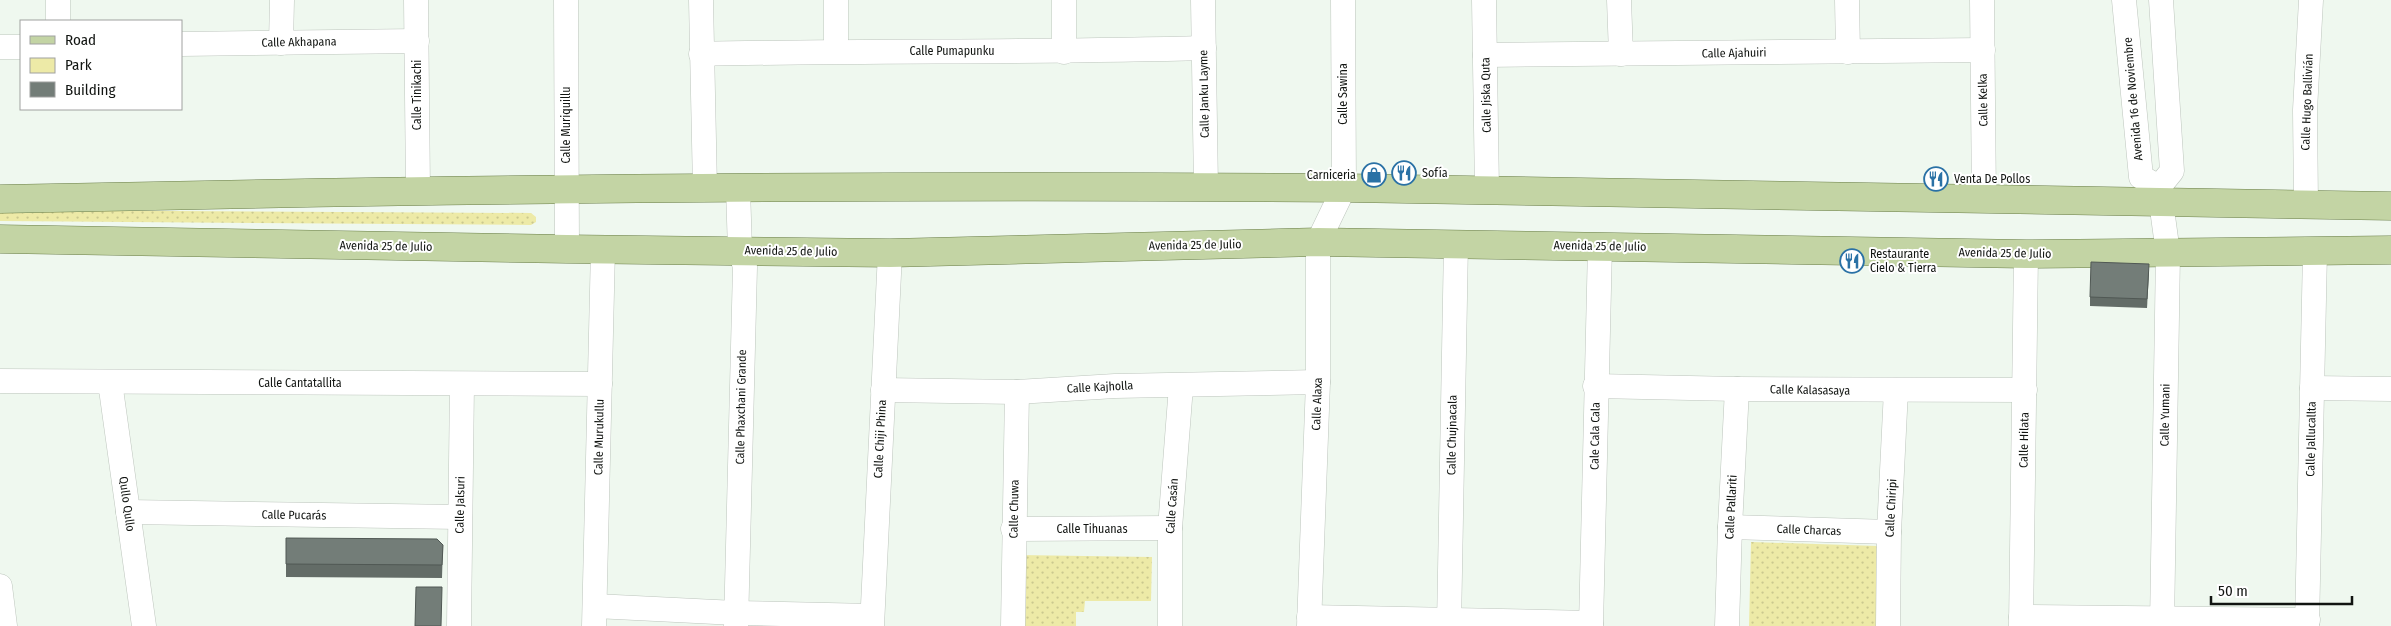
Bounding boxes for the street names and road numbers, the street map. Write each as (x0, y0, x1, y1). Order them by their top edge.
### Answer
street label: Calle Akhapana (261, 34, 337, 50)
street label: Avenida 16 de Noviembre (2121, 37, 2145, 161)
street label: Calle Pumapunku (910, 44, 994, 58)
street label: Calle Ajahuiri (1701, 45, 1767, 61)
street label: Calle Janku Layme (1196, 50, 1212, 138)
street label: Calle Hugo Ballivián (2298, 53, 2316, 151)
street label: Calle Jiska Quta (1478, 57, 1494, 133)
street label: Calle Tinikachi (410, 60, 424, 130)
street label: Calle Sawina (1336, 63, 1350, 125)
street label: Calle Kelka (1976, 73, 1990, 127)
street label: Calle Muriquillu (559, 86, 573, 164)
street label: Avenida 25 de Julio (1148, 237, 1242, 253)
street label: Avenida 25 de Julio (339, 238, 433, 254)
street label: Avenida 25 de Julio (1553, 238, 1647, 254)
street label: Avenida 25 de Julio (744, 243, 838, 259)
street label: Avenida 25 de Julio (1958, 245, 2052, 261)
street label: Calle Phaxchani Grande (733, 349, 749, 465)
street label: Calle Cantatallita (258, 376, 342, 390)
street label: Calle Alaxa (1309, 377, 1325, 431)
street label: Calle Kajholla (1066, 378, 1134, 396)
street label: Calle Kalasasaya (1770, 382, 1850, 398)
street label: Calle Yumani (2157, 383, 2173, 447)
street label: Calle Chujnacala (1444, 395, 1460, 475)
street label: Calle Murukullu (591, 399, 607, 475)
street label: Calle Chiji Phina (871, 399, 889, 479)
street label: Calle Jallucallta (2303, 401, 2319, 477)
street label: Cale Cala Cala (1587, 402, 1603, 470)
street label: Calle Hilata (2017, 412, 2031, 468)
street label: Calle Pallariti (1722, 474, 1740, 540)
street label: Qullo Qullo (116, 475, 138, 533)
street label: Calle Jalsuri (452, 476, 468, 534)
street label: Calle Casán (1163, 478, 1181, 534)
street label: Calle Chiripi (1882, 478, 1900, 538)
street label: Calle Chuwa (1006, 479, 1022, 539)
street label: Calle Pucarás (262, 507, 326, 523)
street label: Calle Tihuanas (1056, 522, 1128, 536)
street label: Calle Charcas (1776, 522, 1842, 538)

